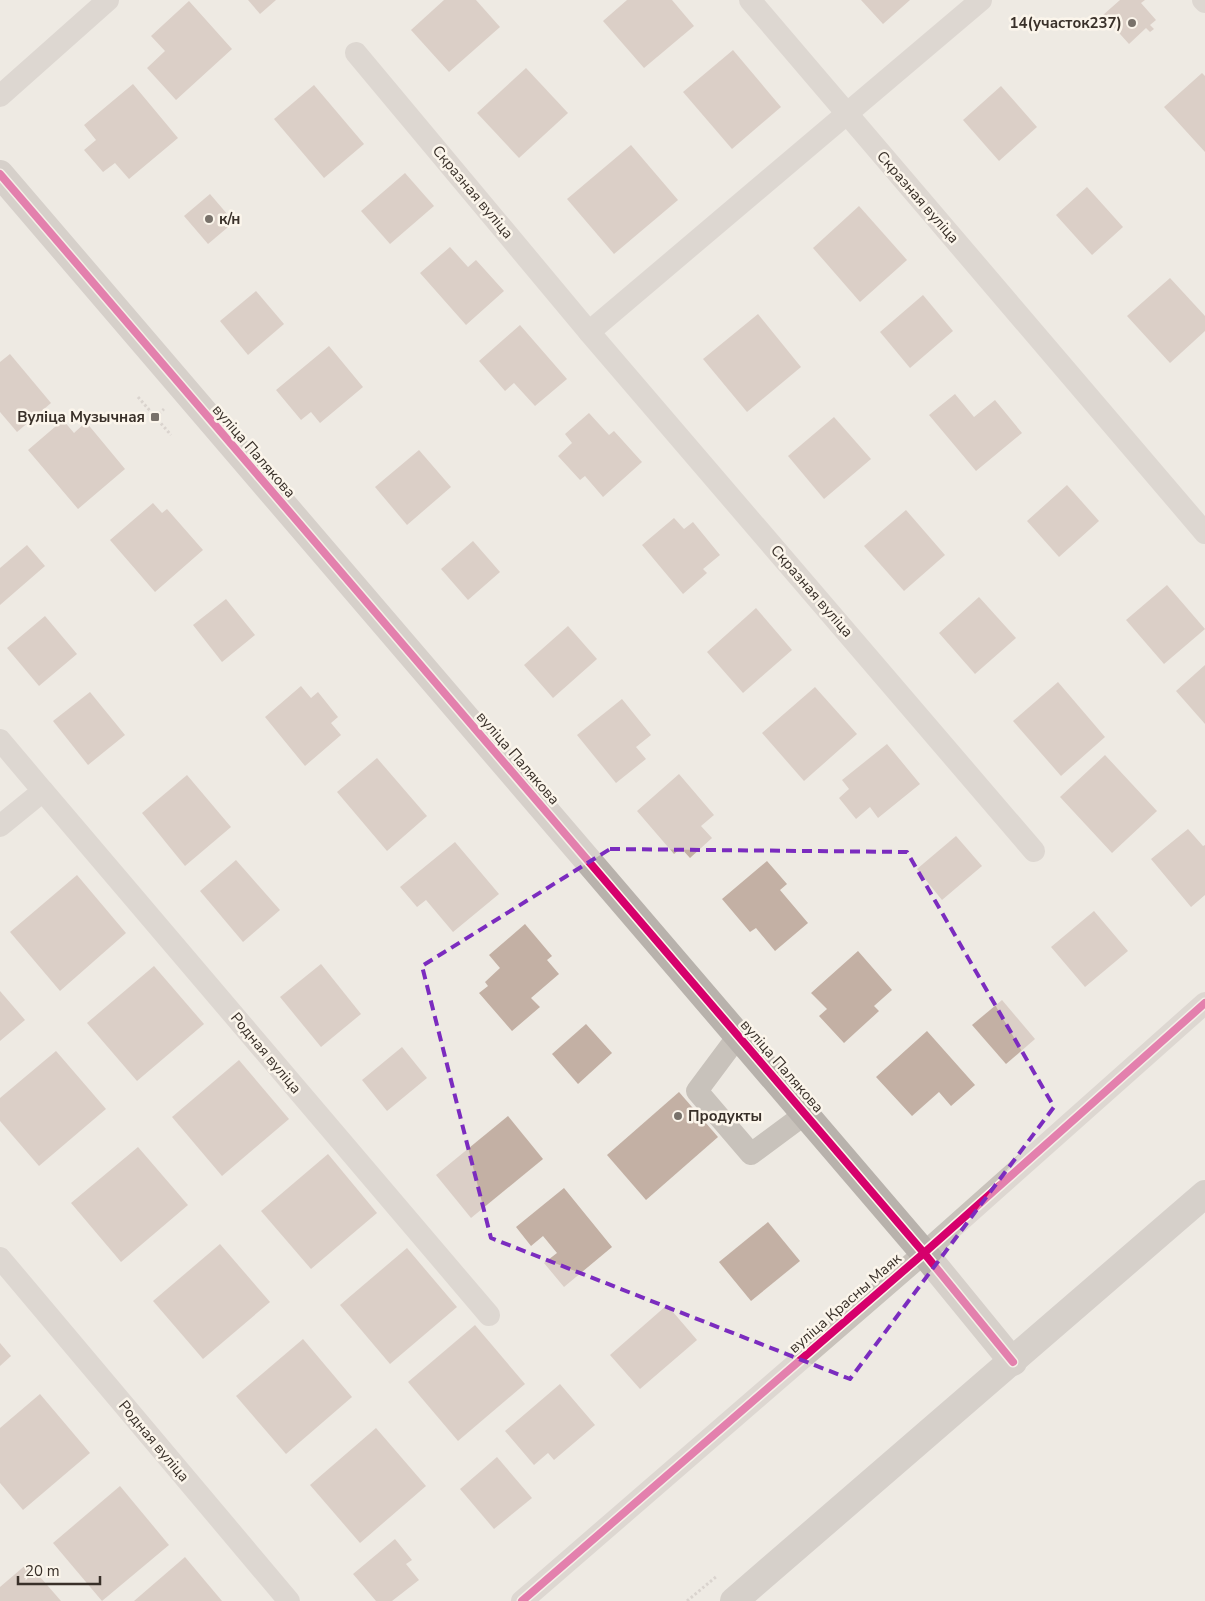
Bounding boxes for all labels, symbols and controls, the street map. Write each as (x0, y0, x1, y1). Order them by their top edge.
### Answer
place label: 14(участок237) (1010, 13, 1122, 33)
marker: 14(участок237) (1126, 17, 1138, 29)
street label: Скразная вуліца (428, 141, 518, 243)
street label: Скразная вуліца (872, 147, 964, 247)
place label: к/н (219, 209, 240, 229)
marker: к/н (203, 213, 215, 225)
street label: вуліца Палякова (208, 400, 300, 502)
place label: Вуліца Музычная (17, 407, 145, 427)
marker: Вуліца Музычная (149, 411, 161, 423)
street label: Скразная вуліца (766, 541, 858, 641)
street label: вуліца Палякова (472, 707, 564, 809)
street label: Родная вуліца (226, 1008, 306, 1098)
street label: вуліца Палякова (736, 1015, 828, 1117)
place label: Продукты (688, 1106, 762, 1126)
marker: Продукты (672, 1110, 684, 1122)
street label: вуліца Красны Маяк (784, 1248, 906, 1357)
street label: Родная вуліца (114, 1396, 194, 1486)
scale bar (18, 1554, 100, 1586)
text: 20 m (25, 1561, 60, 1581)

